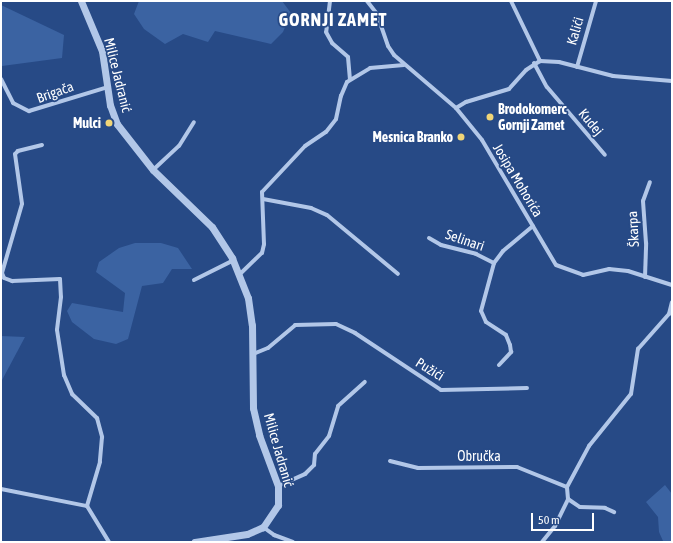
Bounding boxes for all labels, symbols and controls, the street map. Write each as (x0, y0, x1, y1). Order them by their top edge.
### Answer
district label: GORNJI ZAMET (278, 9, 388, 31)
street label: Kalići (563, 15, 587, 47)
street label: Milice Jadranić (101, 36, 135, 114)
street label: Brigača (34, 78, 76, 106)
place label: Brodokomerc Gornji Zamet (498, 101, 567, 134)
street label: Kudej (575, 105, 607, 139)
marker: Brodokomerc Gornji Zamet (485, 112, 495, 122)
place label: Mulci (73, 115, 101, 131)
marker: Mulci (104, 118, 114, 128)
place label: Mesnica Branko (372, 129, 453, 145)
marker: Mesnica Branko (456, 132, 466, 142)
street label: Josipa Mohorića (490, 140, 546, 220)
street label: Škarpa (624, 211, 642, 247)
street label: Selinari (443, 226, 487, 254)
street label: Pužići (413, 354, 447, 384)
street label: Milice Jadranić (260, 411, 298, 489)
street label: Obručka (457, 448, 501, 464)
scale bar (533, 505, 596, 531)
text: 50 m (538, 513, 560, 527)

